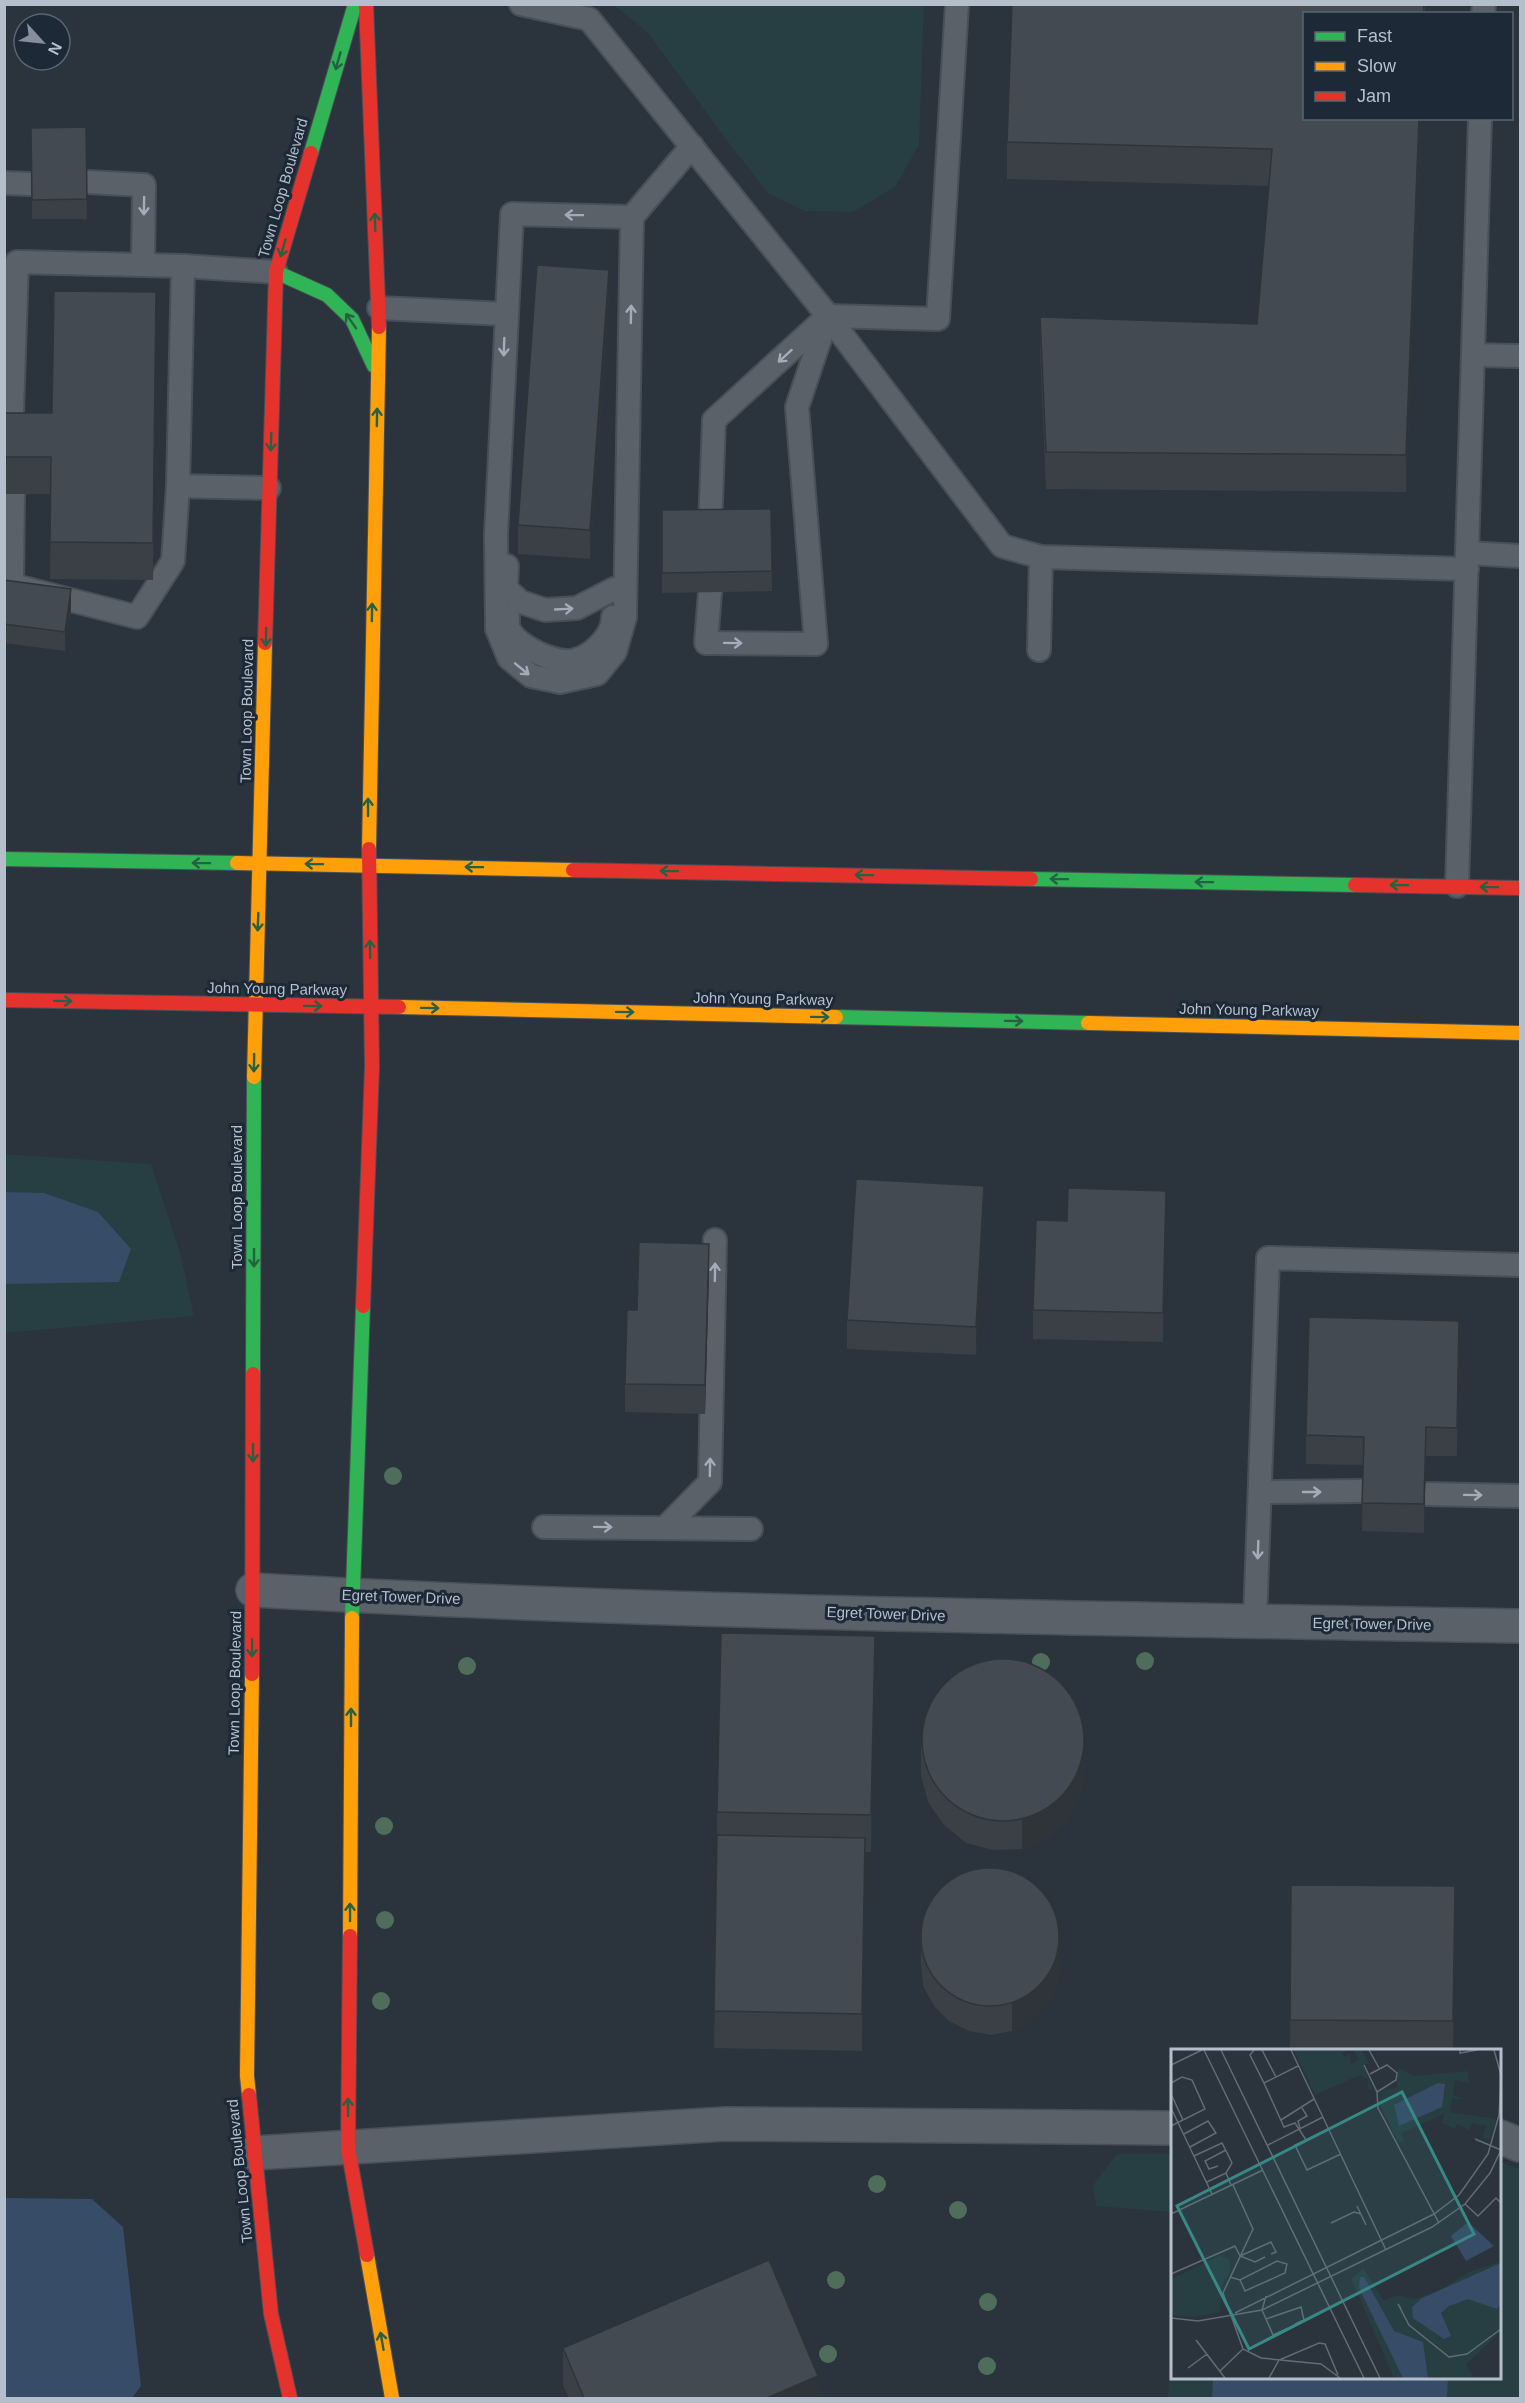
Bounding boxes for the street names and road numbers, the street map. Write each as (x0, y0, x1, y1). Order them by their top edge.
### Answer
street label: Town Loop Boulevard (254, 116, 311, 260)
street label: Town Loop Boulevard (237, 639, 256, 783)
street label: John Young Parkway (207, 979, 348, 998)
street label: John Young Parkway (693, 989, 834, 1008)
street label: John Young Parkway (1179, 1000, 1320, 1019)
street label: Town Loop Boulevard (228, 1125, 245, 1269)
street label: Egret Tower Drive (341, 1586, 461, 1607)
street label: Egret Tower Drive (826, 1603, 946, 1624)
street label: Town Loop Boulevard (225, 1611, 244, 1755)
street label: Egret Tower Drive (1312, 1614, 1432, 1633)
street label: Town Loop Boulevard (224, 2098, 255, 2244)

